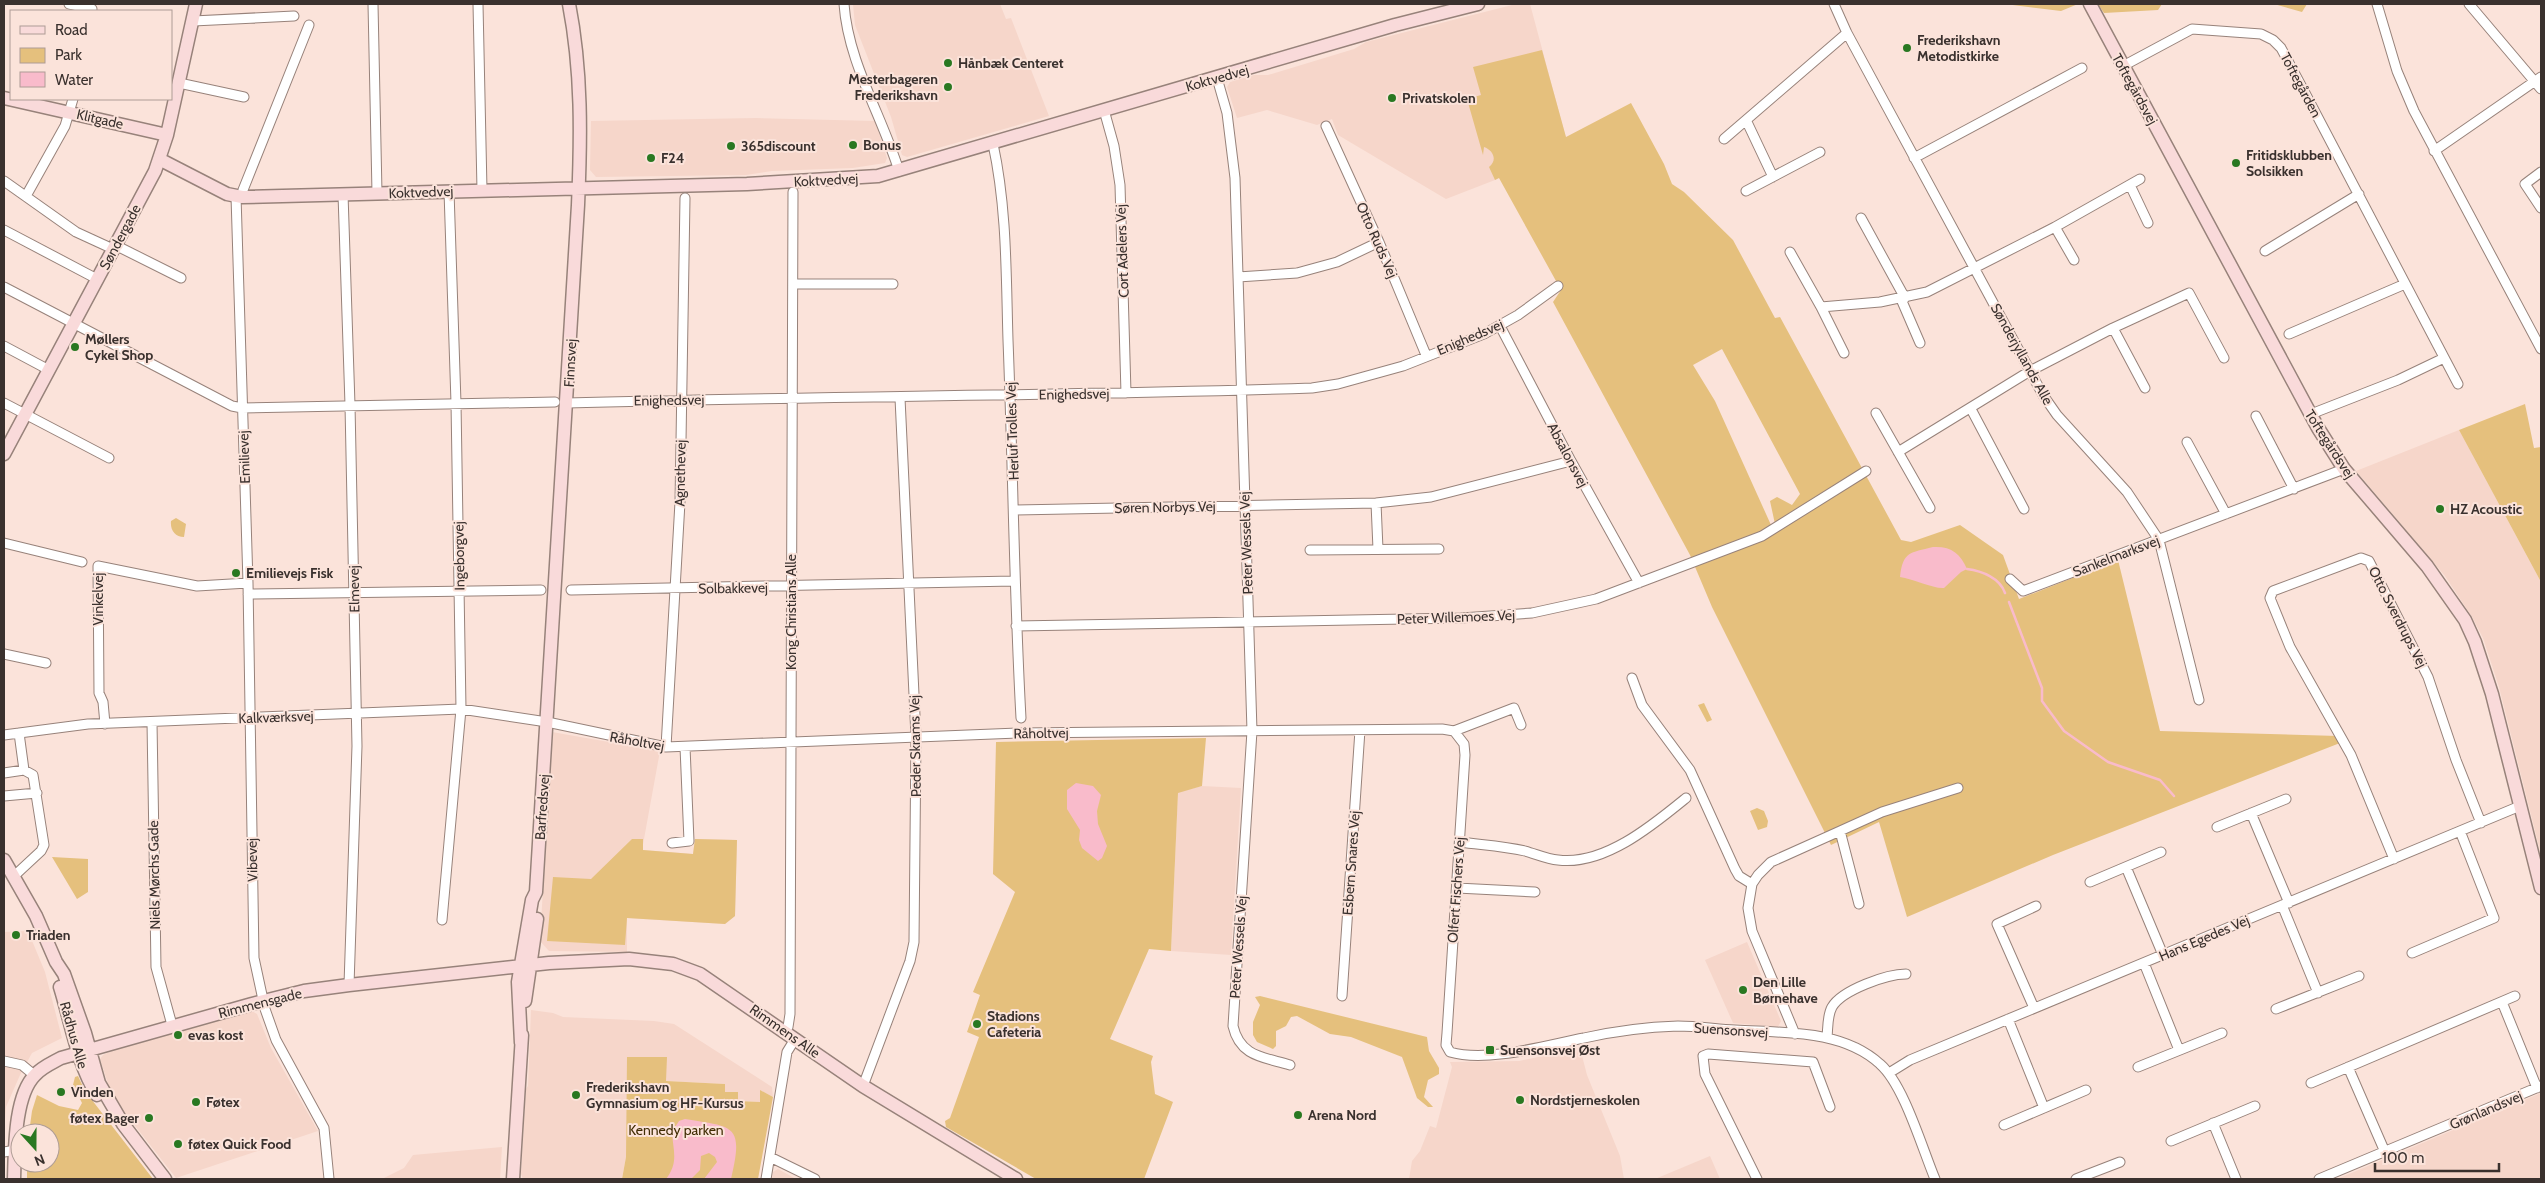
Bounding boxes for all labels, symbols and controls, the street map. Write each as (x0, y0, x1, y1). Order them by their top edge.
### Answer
legend (10, 10, 172, 100)
text: Road (55, 21, 88, 39)
place label: Frederikshavn Metodistkirke (1917, 31, 2001, 65)
marker: Frederikshavn Metodistkirke (1901, 42, 1913, 54)
text: Park (55, 46, 82, 64)
street label: Toftegården (2276, 49, 2326, 121)
street label: Toftegårdsvej (2108, 50, 2162, 128)
place label: Hånbæk Centeret (958, 54, 1064, 72)
marker: Hånbæk Centeret (942, 57, 954, 69)
street label: Koktvedvej (1183, 60, 1251, 96)
place label: Mesterbageren Frederikshavn (848, 70, 938, 104)
text: Water (55, 71, 93, 89)
marker: Mesterbageren Frederikshavn (942, 81, 954, 93)
place label: Privatskolen (1402, 89, 1476, 107)
marker: Privatskolen (1386, 92, 1398, 104)
street label: Klitgade (75, 105, 125, 133)
place label: Bonus (863, 136, 901, 154)
place label: 365discount (741, 137, 816, 155)
marker: Bonus (847, 139, 859, 151)
marker: 365discount (725, 140, 737, 152)
place label: Fritidsklubben Solsikken (2246, 146, 2332, 180)
place label: F24 (661, 149, 684, 167)
marker: F24 (645, 152, 657, 164)
marker: Fritidsklubben Solsikken (2230, 157, 2242, 169)
street label: Koktvedvej (793, 169, 859, 191)
street label: Koktvedvej (388, 182, 454, 202)
street label: Otto Ruds Vej (1352, 199, 1402, 281)
street label: Søndergade (95, 201, 145, 273)
street label: Cort Adelers Vej (1111, 204, 1133, 298)
street label: Sønderjyllands Alle (1987, 300, 2057, 408)
street label: Enighedsvej (1434, 315, 1506, 359)
place label: Møllers Cykel Shop (85, 330, 153, 364)
street label: Finnsvej (560, 338, 580, 388)
marker: Møllers Cykel Shop (69, 341, 81, 353)
street label: Herluf Trolles Vej (1001, 382, 1023, 480)
street label: Enighedsvej (1039, 384, 1109, 404)
street label: Enighedsvej (634, 390, 704, 410)
street label: Toftegårdsvej (2301, 406, 2359, 482)
street label: Absalonsvej (1544, 420, 1592, 490)
street label: Emilievej (234, 430, 254, 484)
street label: Agnethevej (670, 439, 690, 507)
street label: Peter Wessels Vej (1235, 491, 1257, 595)
street label: Søren Norbys Vej (1114, 497, 1216, 517)
place label: HZ Acoustic (2450, 500, 2523, 518)
marker: HZ Acoustic (2434, 503, 2446, 515)
street label: Ingeborgvej (449, 521, 469, 591)
street label: Sankelmarksvej (2070, 531, 2162, 581)
street label: Kong Christians Alle (782, 554, 800, 670)
street label: Otto Sverdrups Vej (2365, 563, 2431, 671)
place label: Emilievejs Fisk (246, 564, 334, 582)
street label: Elmevej (345, 565, 363, 613)
marker: Emilievejs Fisk (230, 567, 242, 579)
street label: Vinkelvej (89, 572, 107, 626)
street label: Solbakkevej (698, 578, 768, 598)
street label: Peter Willemoes Vej (1397, 606, 1515, 628)
street label: Peder Skrams Vej (905, 695, 925, 797)
street label: Kalkværksvej (238, 707, 314, 727)
street label: Råholtvej (1013, 724, 1069, 742)
street label: Råholtvej (608, 727, 666, 755)
street label: Barfredsvej (531, 773, 553, 841)
street label: Esbern Snares Vej (1338, 810, 1364, 916)
street label: Niels Mørchs Gade (144, 820, 164, 930)
street label: Olfert Fischers Vej (1443, 836, 1469, 944)
street label: Vibevej (243, 838, 261, 882)
street label: Peter Wessels Vej (1225, 895, 1251, 999)
street label: Hans Egedes Vej (2156, 911, 2252, 965)
place label: Triaden (26, 926, 70, 944)
marker: Triaden (10, 929, 22, 941)
place label: Den Lille Børnehave (1753, 973, 1818, 1007)
street label: Rimmensgade (216, 984, 304, 1022)
marker: Den Lille Børnehave (1737, 984, 1749, 996)
street label: Rådhus Alle (56, 999, 92, 1071)
street label: Rimmens Alle (746, 1000, 824, 1062)
place label: Stadions Cafeteria (987, 1007, 1041, 1041)
marker: Stadions Cafeteria (971, 1018, 983, 1030)
street label: Suensonsvej (1693, 1018, 1769, 1042)
place label: evas kost (188, 1026, 243, 1044)
marker: evas kost (172, 1029, 184, 1041)
place label: Suensonsvej Øst (1500, 1041, 1600, 1059)
marker: Suensonsvej Øst (1484, 1044, 1496, 1056)
place label: Frederikshavn Gymnasium og HF-Kursus (586, 1078, 744, 1112)
place label: Vinden (71, 1083, 114, 1101)
marker: Vinden (55, 1086, 67, 1098)
street label: Grønlandsvej (2447, 1087, 2525, 1133)
marker: Frederikshavn Gymnasium og HF-Kursus (570, 1089, 582, 1101)
place label: Nordstjerneskolen (1530, 1091, 1640, 1109)
place label: Føtex (206, 1093, 240, 1111)
marker: Nordstjerneskolen (1514, 1094, 1526, 1106)
marker: Føtex (190, 1096, 202, 1108)
place label: Arena Nord (1308, 1106, 1376, 1124)
place label: føtex Bager (70, 1109, 139, 1127)
marker: Arena Nord (1292, 1109, 1304, 1121)
marker: føtex Bager (143, 1112, 155, 1124)
park label: Kennedy parken (628, 1121, 724, 1139)
north arrow (10, 1123, 60, 1173)
place label: føtex Quick Food (188, 1135, 291, 1153)
marker: føtex Quick Food (172, 1138, 184, 1150)
scale bar (2375, 1140, 2499, 1172)
text: 100 m (2382, 1149, 2424, 1167)
text: N (32, 1150, 48, 1170)

